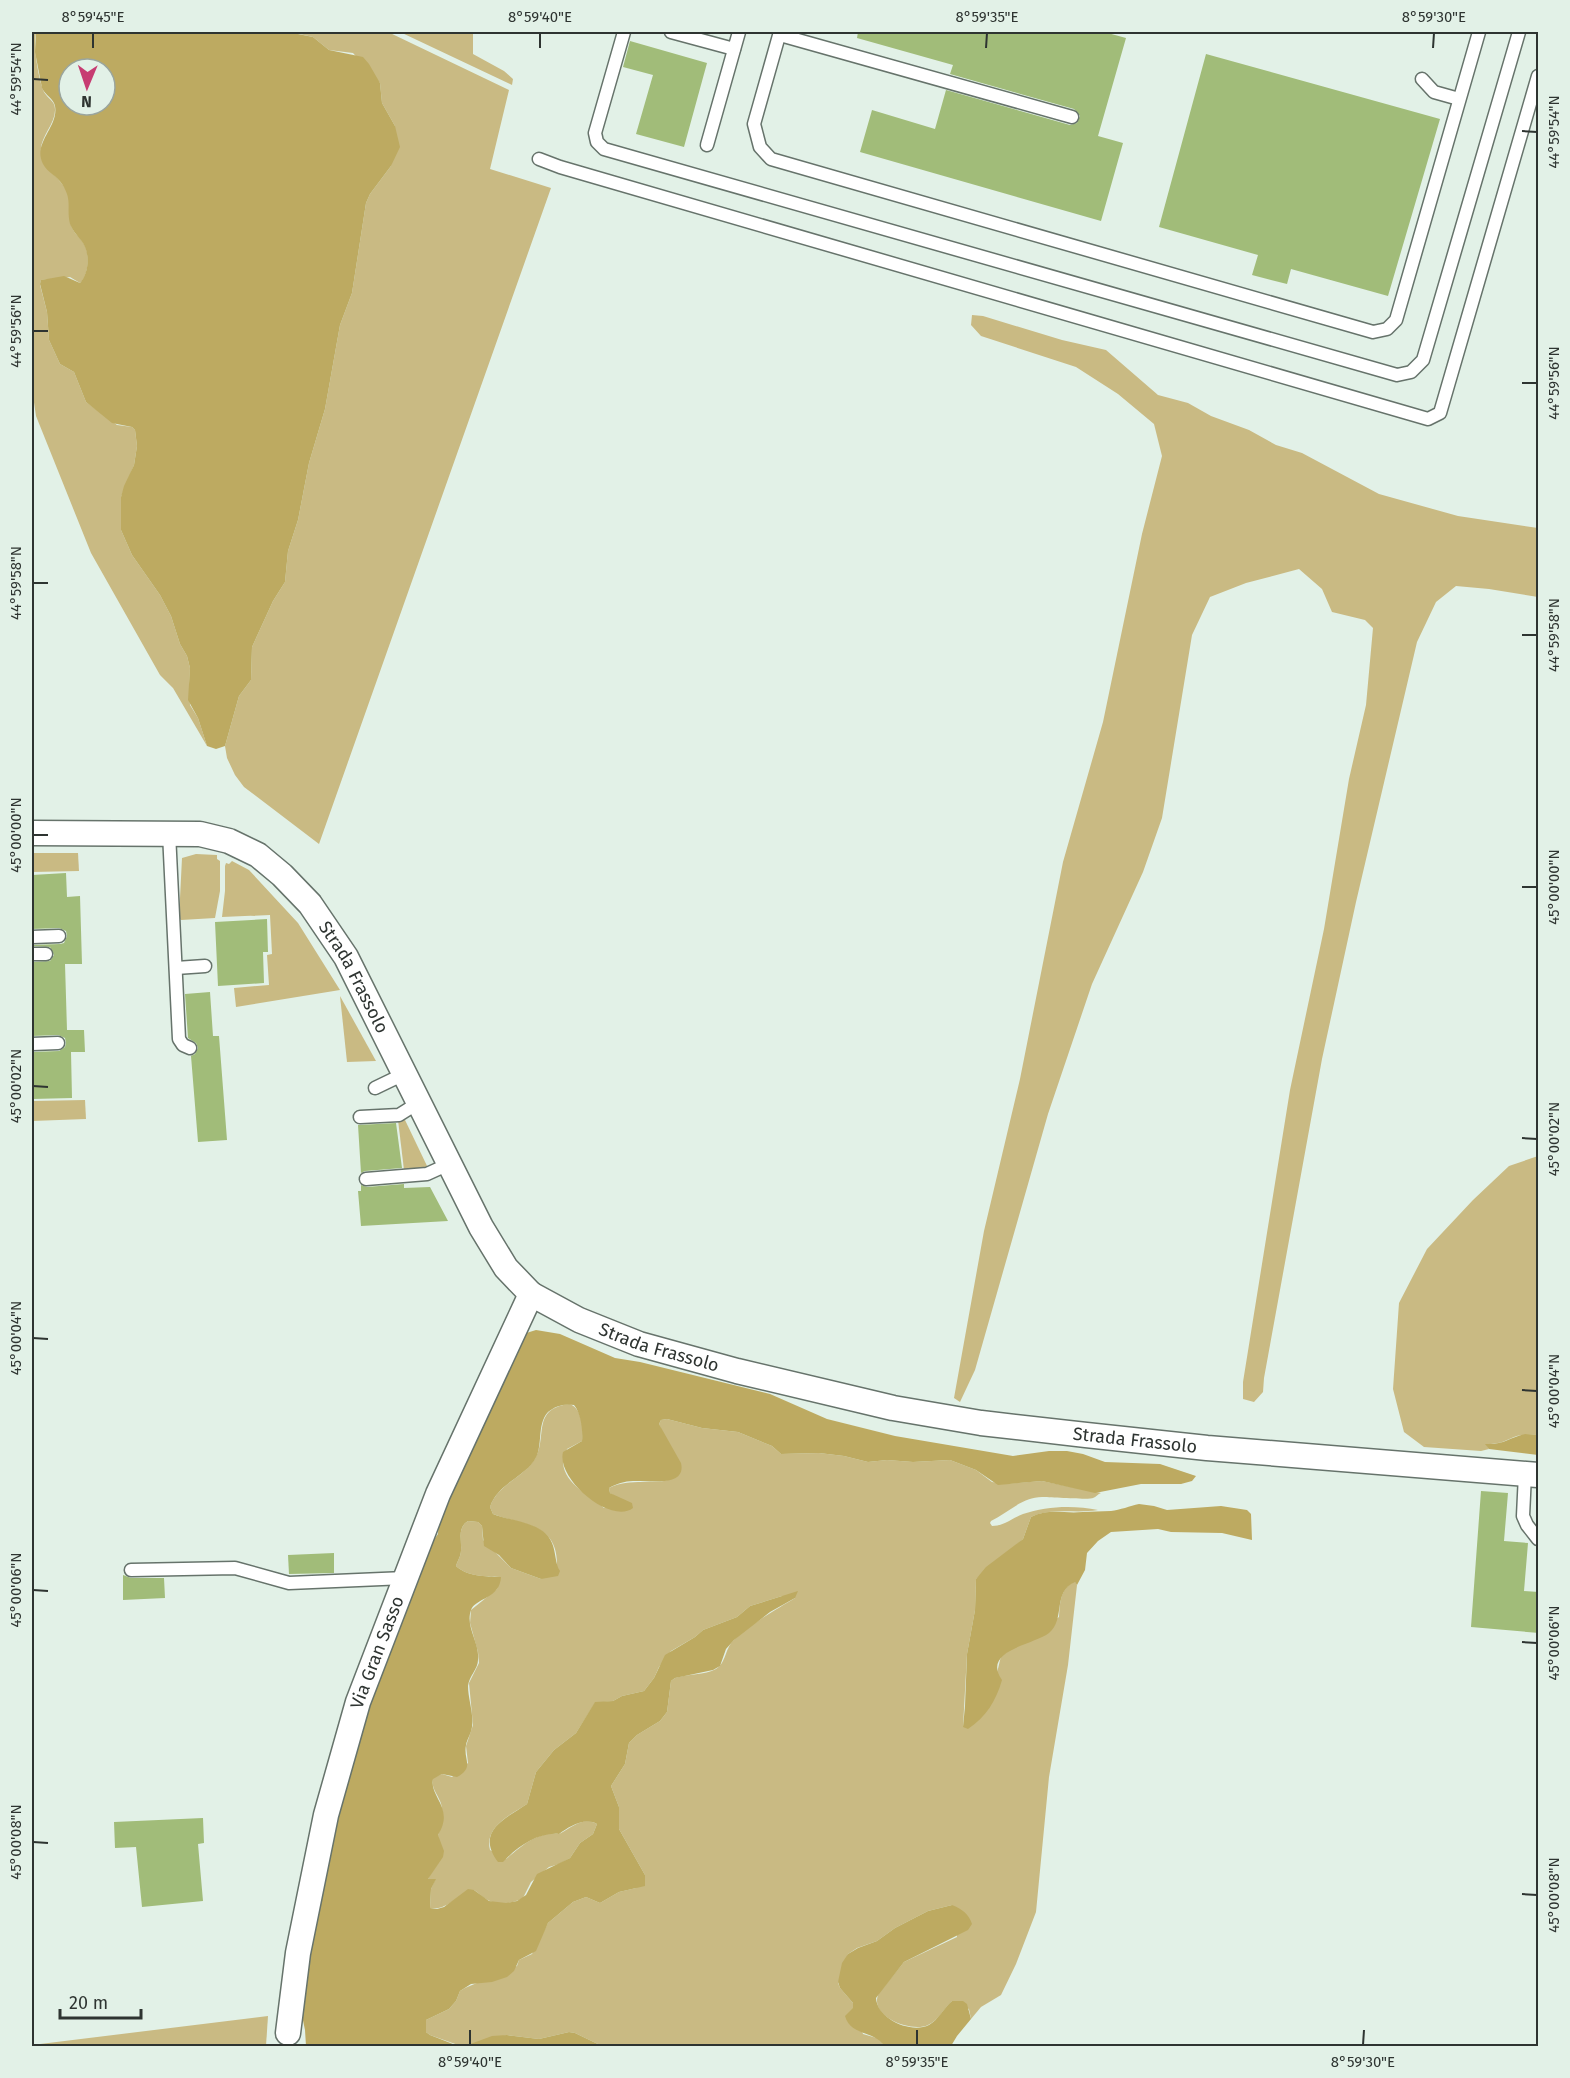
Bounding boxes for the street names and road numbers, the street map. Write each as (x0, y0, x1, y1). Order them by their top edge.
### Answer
street label: Strada Frassolo (314, 917, 393, 1037)
street label: Strada Frassolo (596, 1318, 722, 1377)
street label: Strada Frassolo (1072, 1423, 1198, 1458)
street label: Via Gran Sasso (346, 1593, 409, 1711)

